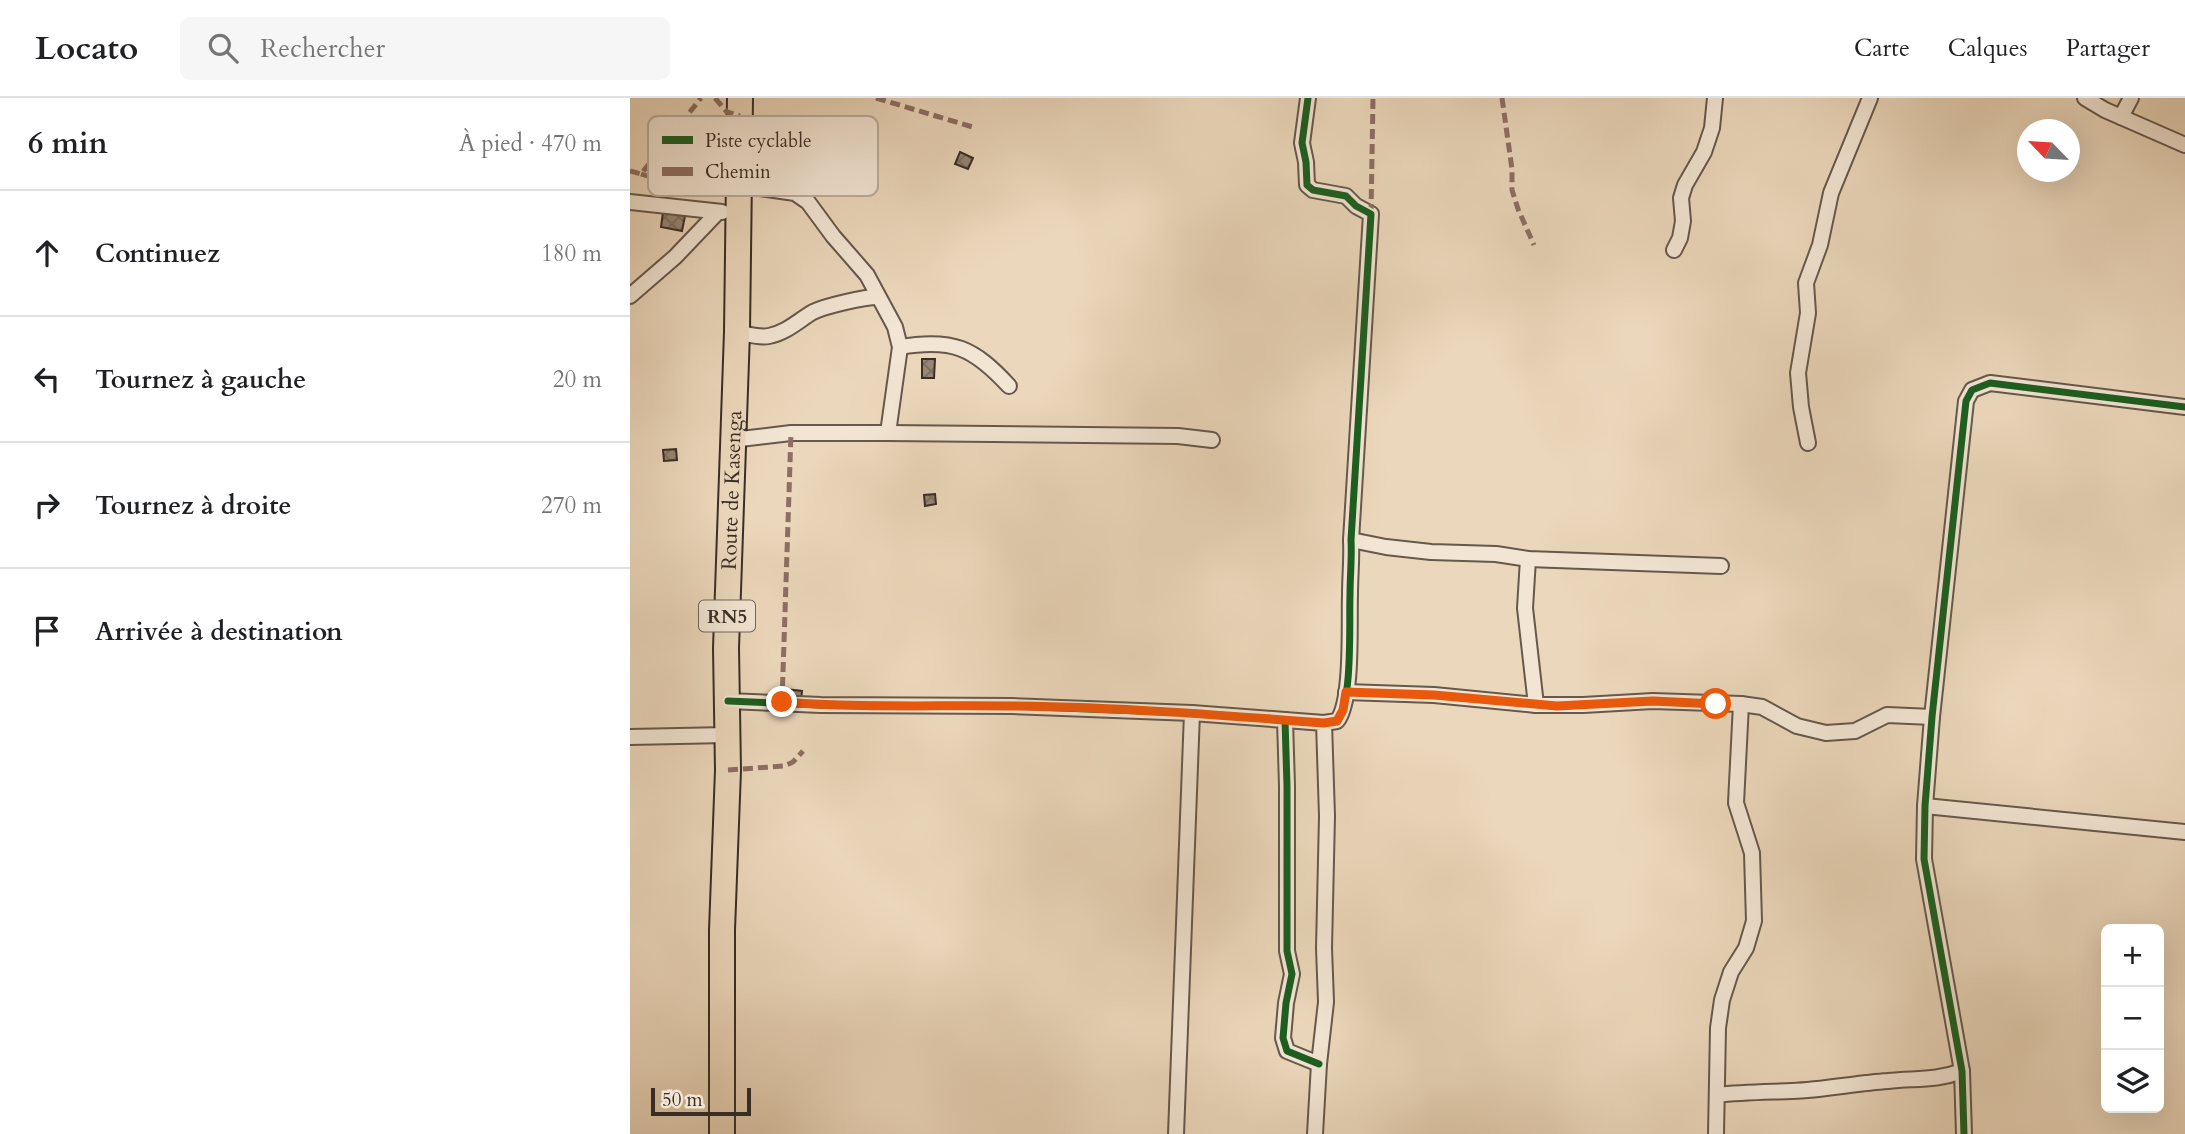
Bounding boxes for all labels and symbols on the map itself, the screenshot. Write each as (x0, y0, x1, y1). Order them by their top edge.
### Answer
legend (648, 116, 878, 196)
north arrow (2017, 119, 2080, 182)
text: Piste cyclable (705, 128, 812, 154)
text: Chemin (705, 159, 771, 185)
street label: Route de Kasenga (715, 410, 749, 571)
road number: RN5 (699, 601, 755, 632)
route end (766, 686, 797, 717)
route start (1700, 688, 1731, 719)
scale bar (651, 1085, 751, 1117)

